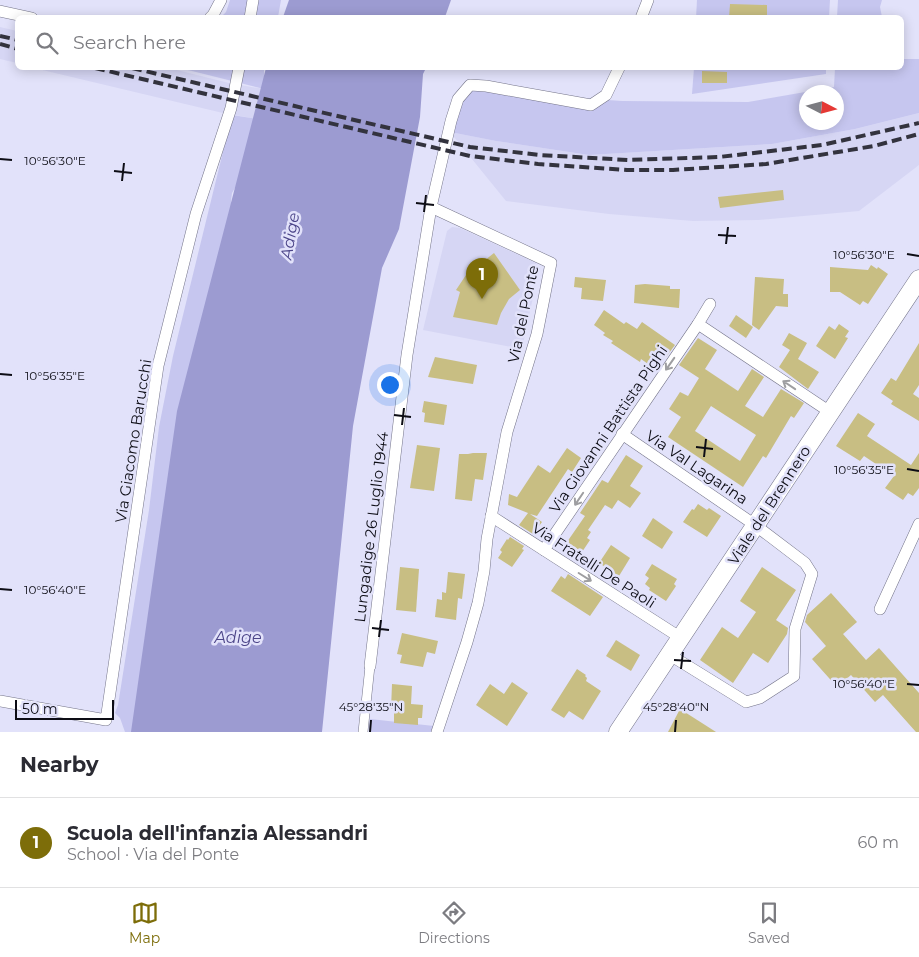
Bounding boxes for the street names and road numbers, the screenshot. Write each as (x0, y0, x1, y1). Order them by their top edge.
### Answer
street label: Via del Ponte (503, 263, 543, 365)
street label: Via Giovanni Battista Pighi (545, 342, 671, 516)
street label: Via Giacomo Barucchi (111, 358, 155, 524)
street label: Via Val Lagarina (642, 426, 752, 508)
street label: Lungadige 26 Luglio 1944 (350, 431, 392, 623)
street label: Viale del Brennero (723, 442, 815, 568)
street label: Via Fratelli De Paoli (529, 518, 659, 612)

